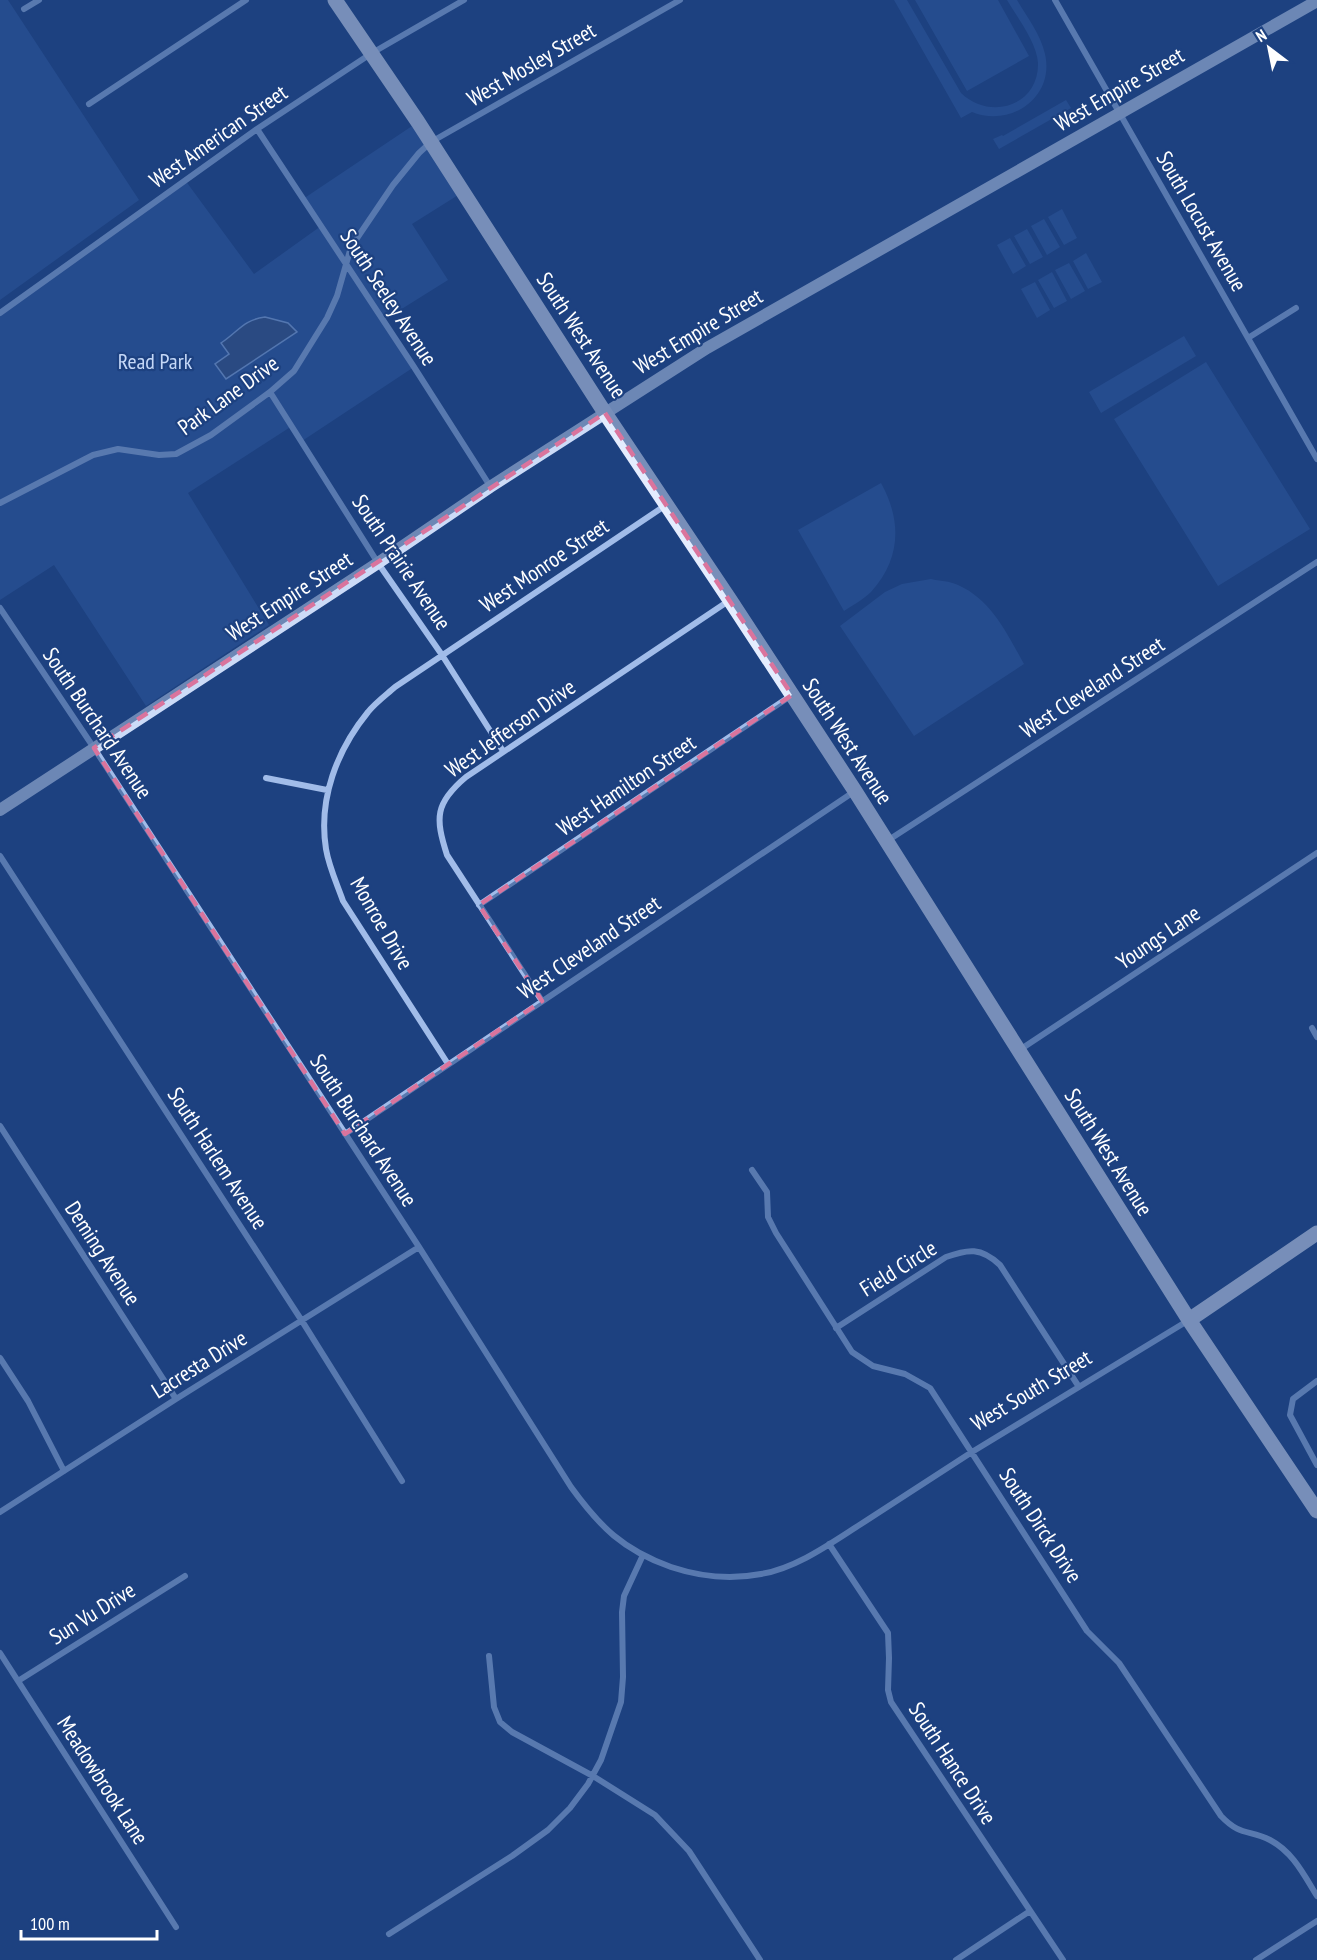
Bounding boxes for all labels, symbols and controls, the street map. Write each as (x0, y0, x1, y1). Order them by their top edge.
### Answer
street label: West Mosley Street (462, 16, 600, 112)
north arrow (1239, 18, 1299, 78)
text: N (1252, 25, 1270, 46)
street label: West Empire Street (1049, 41, 1189, 137)
street label: West American Street (144, 78, 292, 194)
street label: South Locust Avenue (1151, 146, 1253, 296)
street label: South Seeley Avenue (334, 223, 444, 371)
street label: South West Avenue (531, 267, 633, 403)
street label: West Empire Street (629, 282, 767, 380)
park label: Read Park (118, 347, 193, 375)
street label: Park Lane Drive (172, 349, 284, 441)
street label: South Prairie Avenue (346, 489, 458, 635)
street label: West Monroe Street (474, 512, 614, 618)
street label: West Empire Street (221, 545, 357, 647)
street label: West Cleveland Street (1015, 630, 1169, 744)
street label: South Burchard Avenue (37, 642, 159, 804)
street label: West Jefferson Drive (439, 673, 581, 783)
street label: South West Avenue (797, 673, 899, 809)
street label: West Hamilton Street (551, 728, 701, 842)
street label: Monroe Drive (344, 872, 420, 974)
street label: West Cleveland Street (512, 889, 666, 1005)
street label: Youngs Lane (1111, 899, 1205, 975)
street label: South Burchard Avenue (304, 1048, 424, 1212)
street label: South Harlem Avenue (162, 1082, 274, 1234)
street label: South West Avenue (1059, 1083, 1159, 1221)
street label: Deming Avenue (59, 1196, 147, 1310)
street label: Field Circle (854, 1234, 942, 1302)
street label: Lacresta Drive (146, 1324, 252, 1404)
street label: West South Street (966, 1343, 1096, 1437)
street label: South Dirck Drive (993, 1462, 1089, 1588)
street label: Sun Vu Drive (44, 1576, 140, 1650)
street label: South Hance Drive (903, 1697, 1003, 1829)
street label: Meadowbrook Lane (51, 1711, 155, 1849)
scale bar (21, 1903, 158, 1941)
text: 100 m (30, 1912, 70, 1935)

